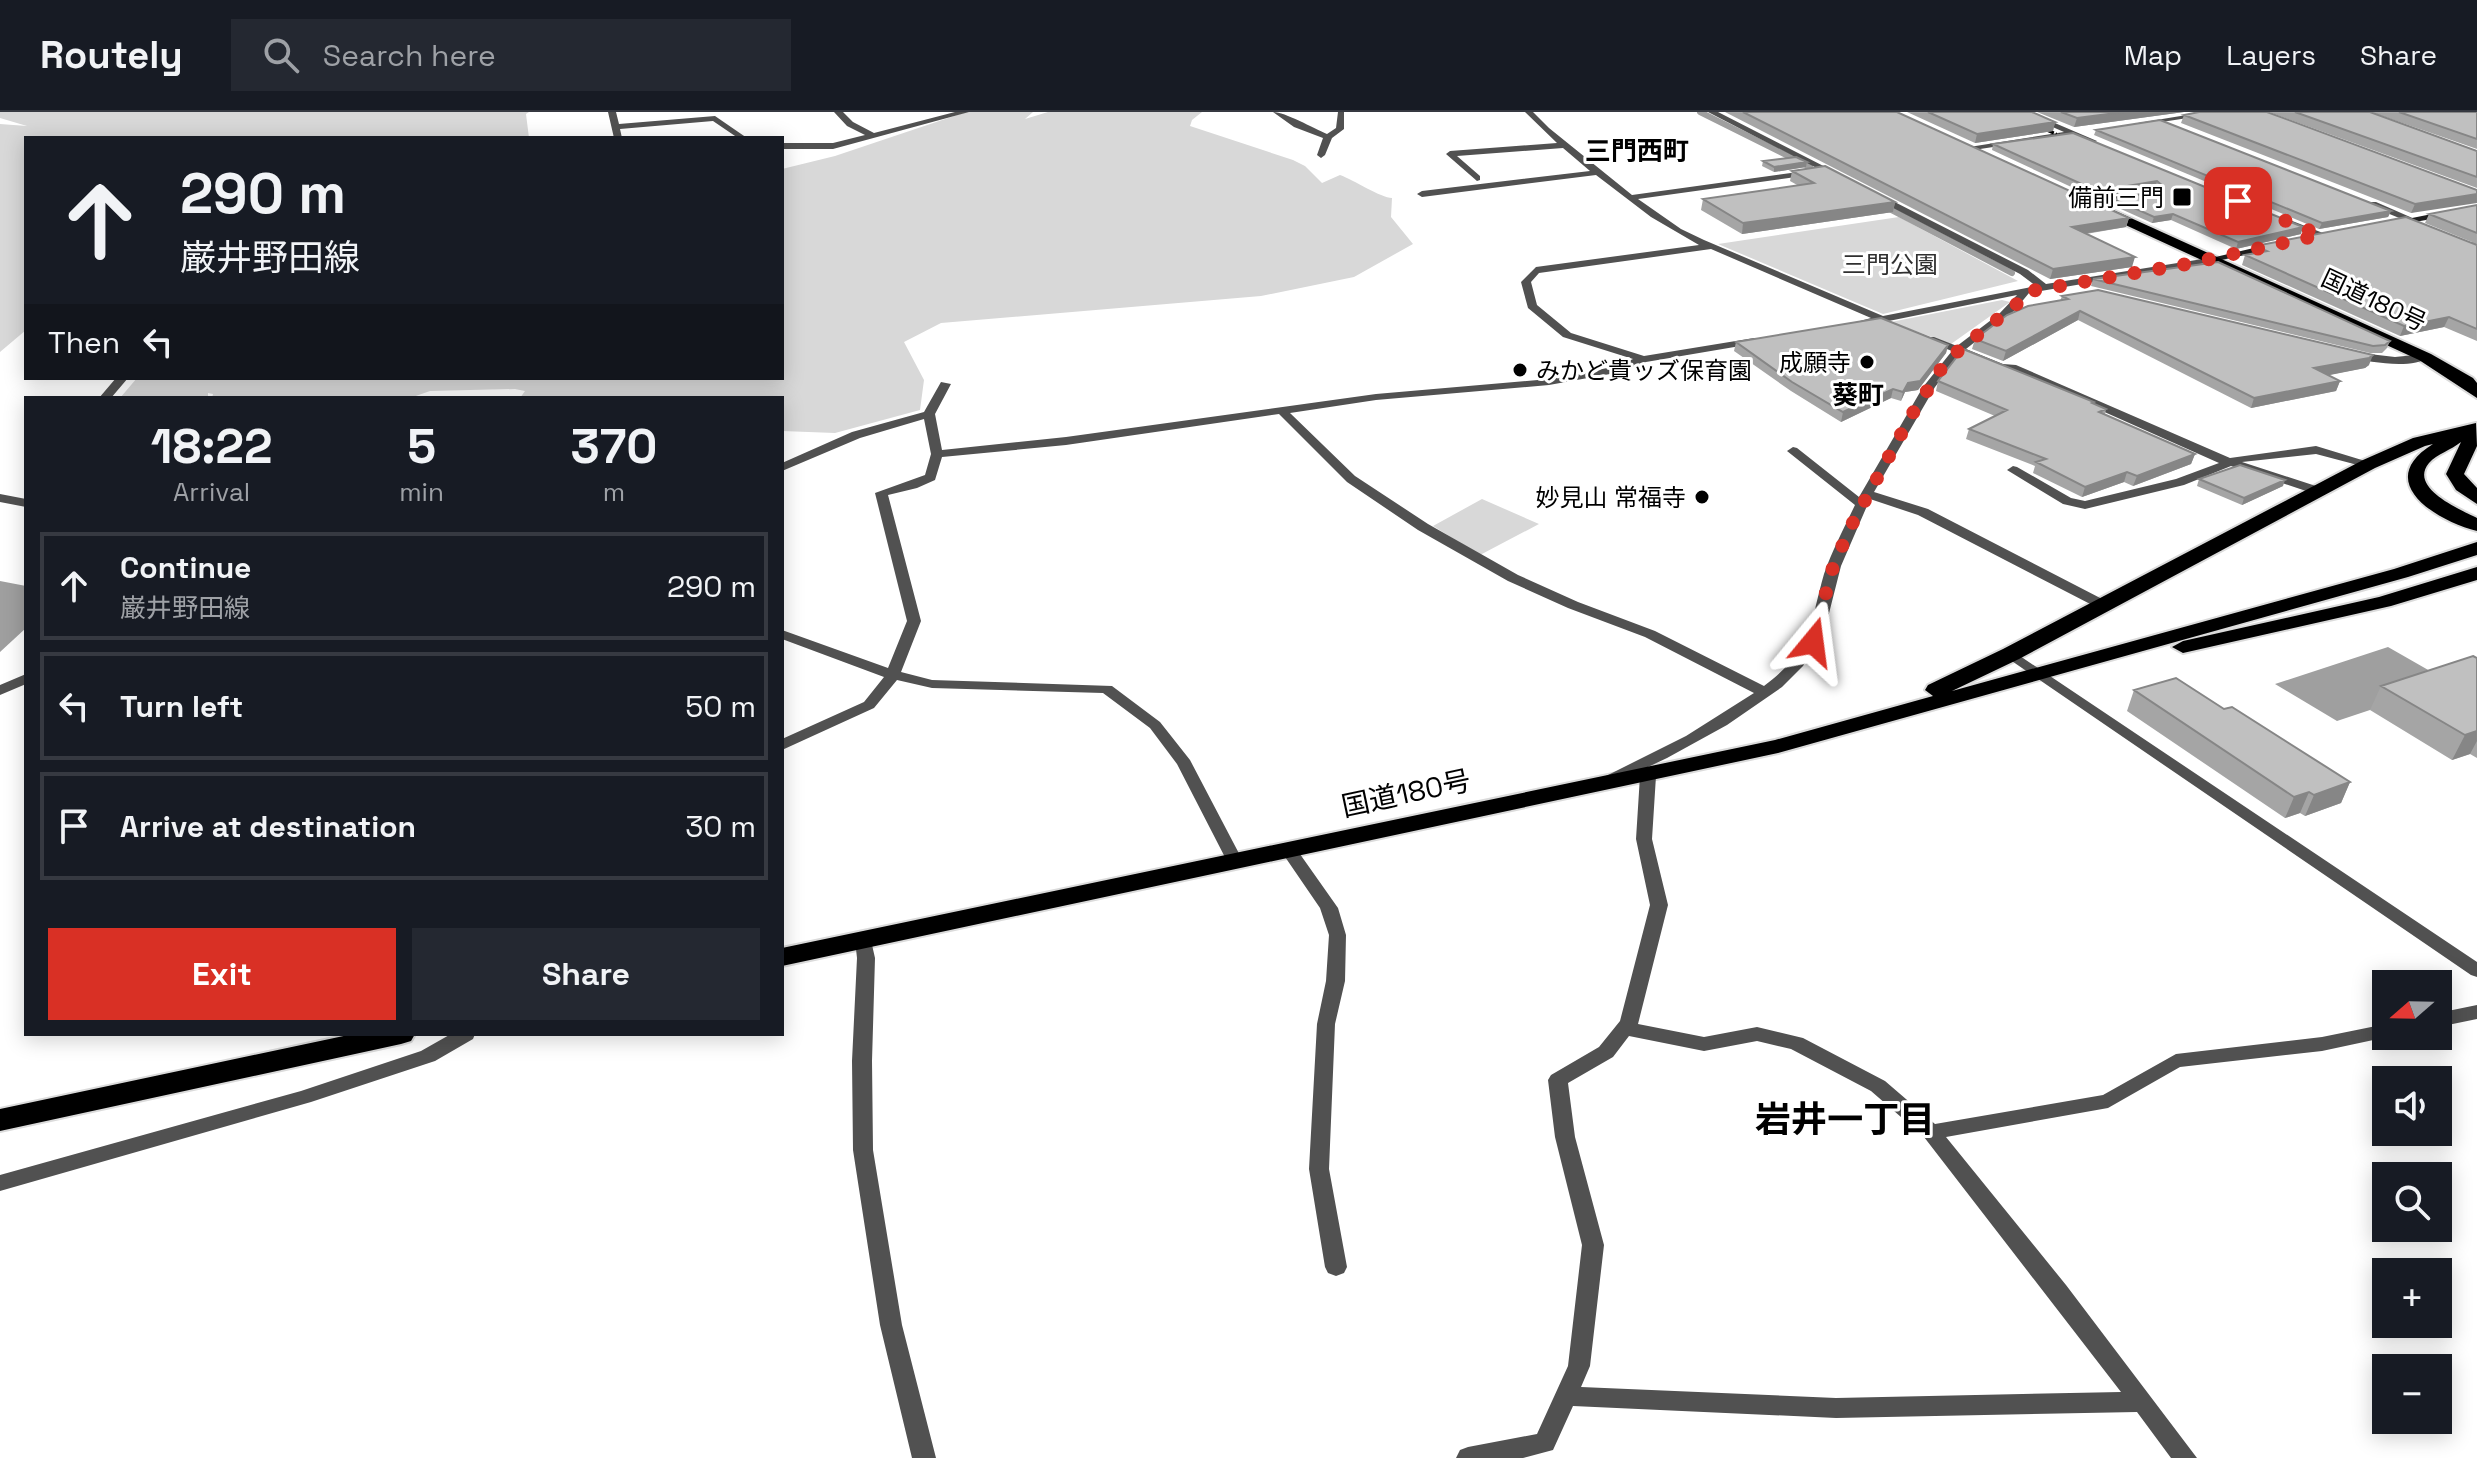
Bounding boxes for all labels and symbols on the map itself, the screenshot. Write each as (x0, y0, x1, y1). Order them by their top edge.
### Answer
district label: 三門西町 (1585, 134, 1689, 168)
pin (2204, 167, 2272, 235)
place label: 備前三門 (2068, 182, 2164, 213)
marker: 備前三門 (2171, 186, 2193, 208)
park label: 三門公園 (1842, 249, 1938, 280)
street label: 国道180号 (2317, 262, 2431, 338)
place label: 成願寺 (1779, 347, 1851, 378)
marker: 成願寺 (1858, 353, 1876, 371)
place label: みかど貴ッズ保育園 (1536, 355, 1752, 386)
marker: みかど貴ッズ保育園 (1511, 361, 1529, 379)
district label: 葵町 (1832, 378, 1884, 412)
place label: 妙見山 常福寺 (1536, 482, 1686, 513)
marker: 妙見山 常福寺 (1693, 488, 1711, 506)
position arrow (1771, 600, 1855, 684)
street label: 国道180号 (1338, 762, 1474, 824)
north arrow (2372, 970, 2452, 1050)
district label: 岩井一丁目 (1755, 1097, 1935, 1143)

